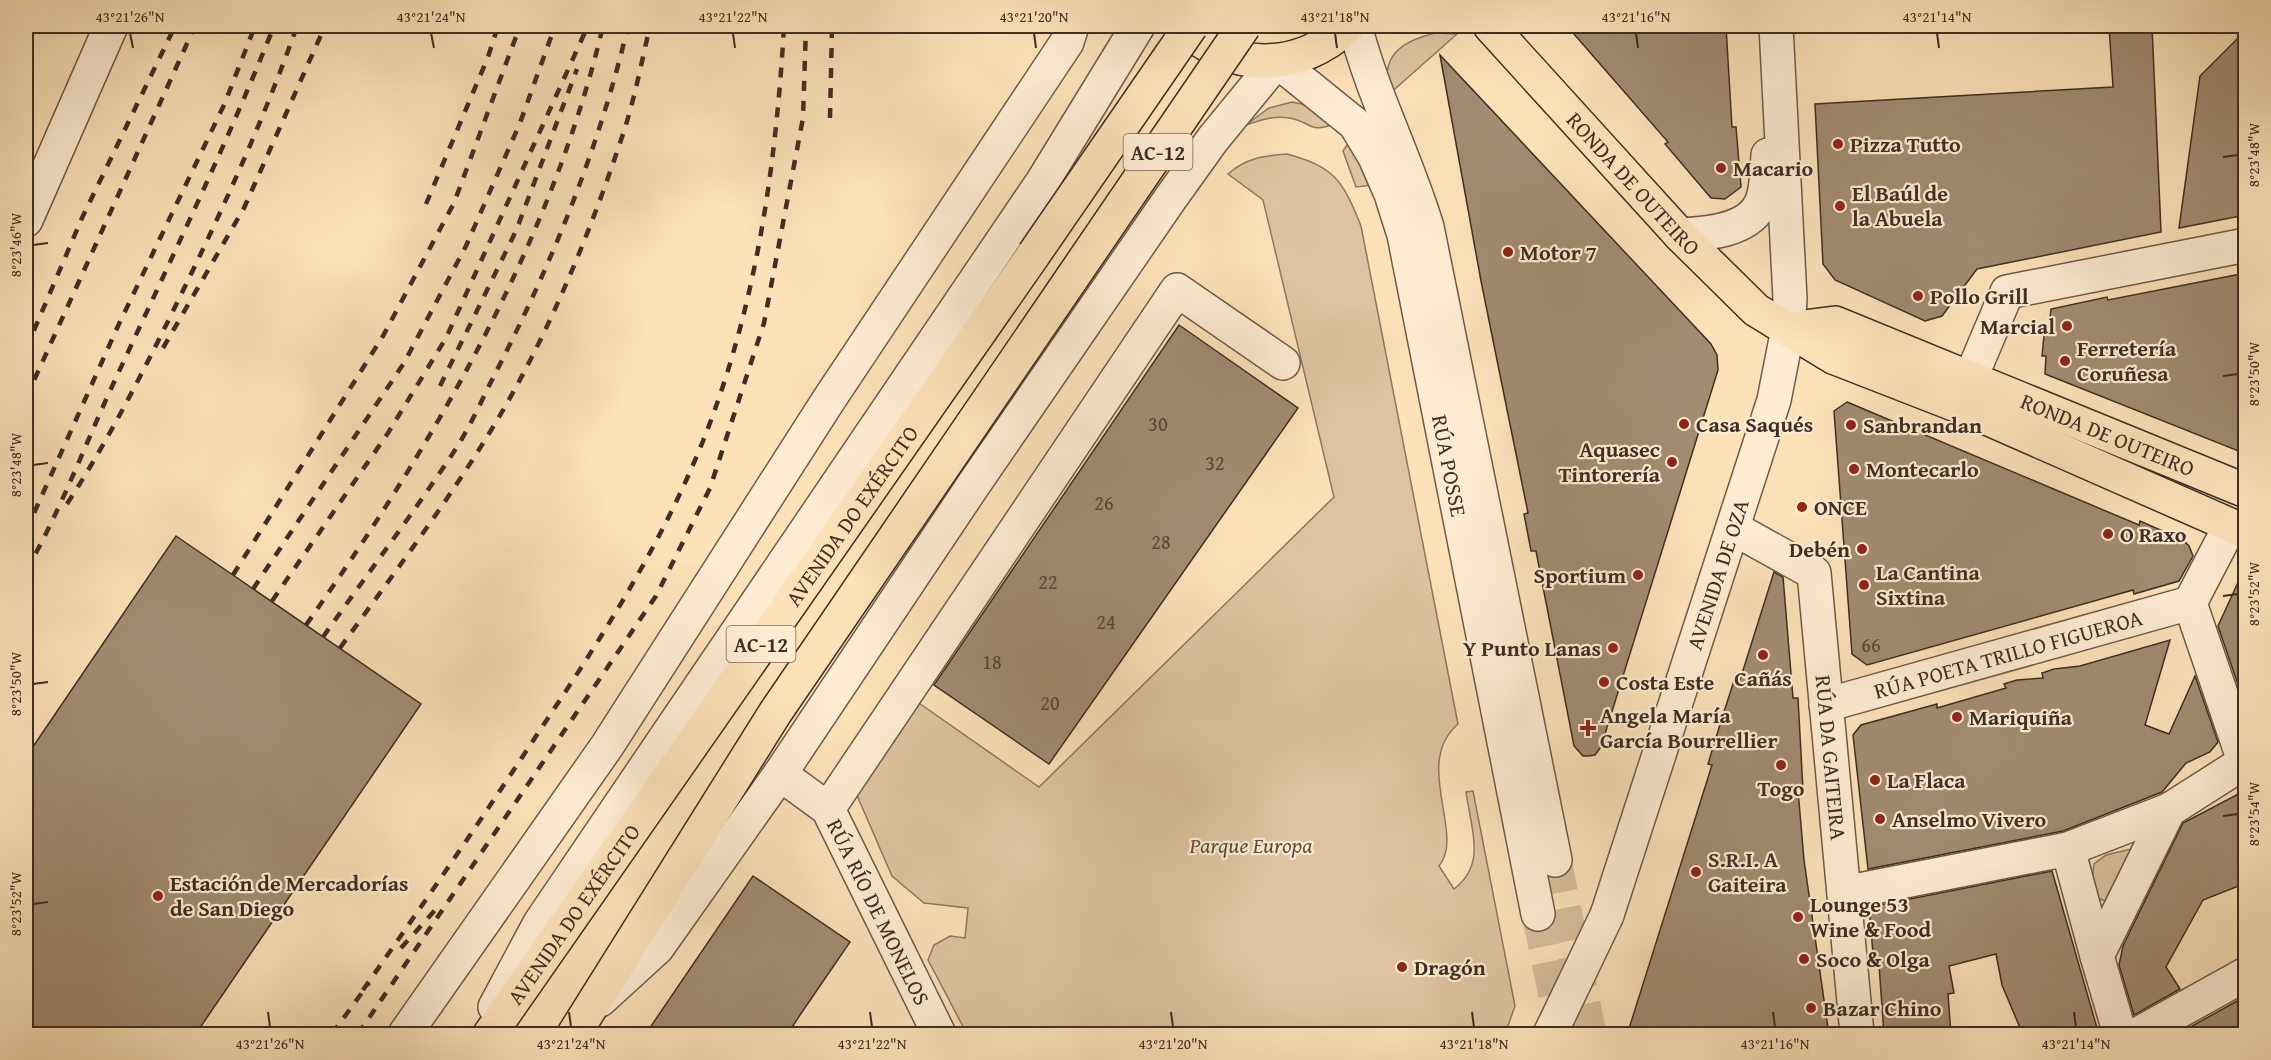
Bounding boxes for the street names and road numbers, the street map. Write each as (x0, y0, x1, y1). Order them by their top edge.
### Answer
street label: RONDA DE OUTEIRO (1559, 104, 1708, 263)
road number: AC-12 (1124, 134, 1192, 170)
street label: RONDA DE OUTEIRO (2016, 385, 2199, 484)
street label: RÚA POSSE (1424, 412, 1475, 519)
street label: AVENIDA DO EXÉRCITO (777, 419, 926, 613)
street label: AVENIDA DE OZA (1678, 494, 1757, 654)
street label: RÚA POETA TRILLO FIGUEROA (1870, 601, 2146, 707)
road number: AC-12 (726, 626, 795, 662)
street label: RÚA DA GAITEIRA (1808, 674, 1855, 842)
street label: RÚA RÍO DE MONELOS (819, 813, 938, 1010)
street label: AVENIDA DO EXÉRCITO (499, 817, 648, 1011)

